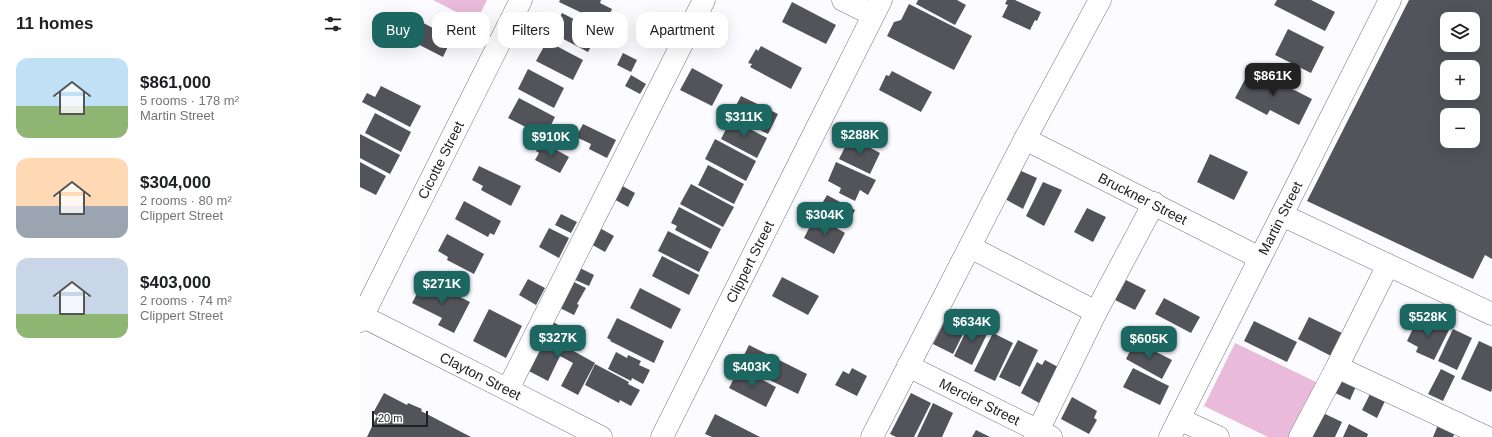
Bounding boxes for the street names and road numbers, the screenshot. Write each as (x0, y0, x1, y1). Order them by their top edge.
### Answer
street label: Cicotte Street (415, 118, 467, 202)
street label: Bruckner Street (1096, 170, 1190, 228)
street label: Martin Street (1255, 179, 1305, 258)
street label: Clippert Street (723, 218, 777, 305)
street label: Clayton Street (437, 349, 524, 403)
street label: Mercier Street (937, 375, 1023, 428)

